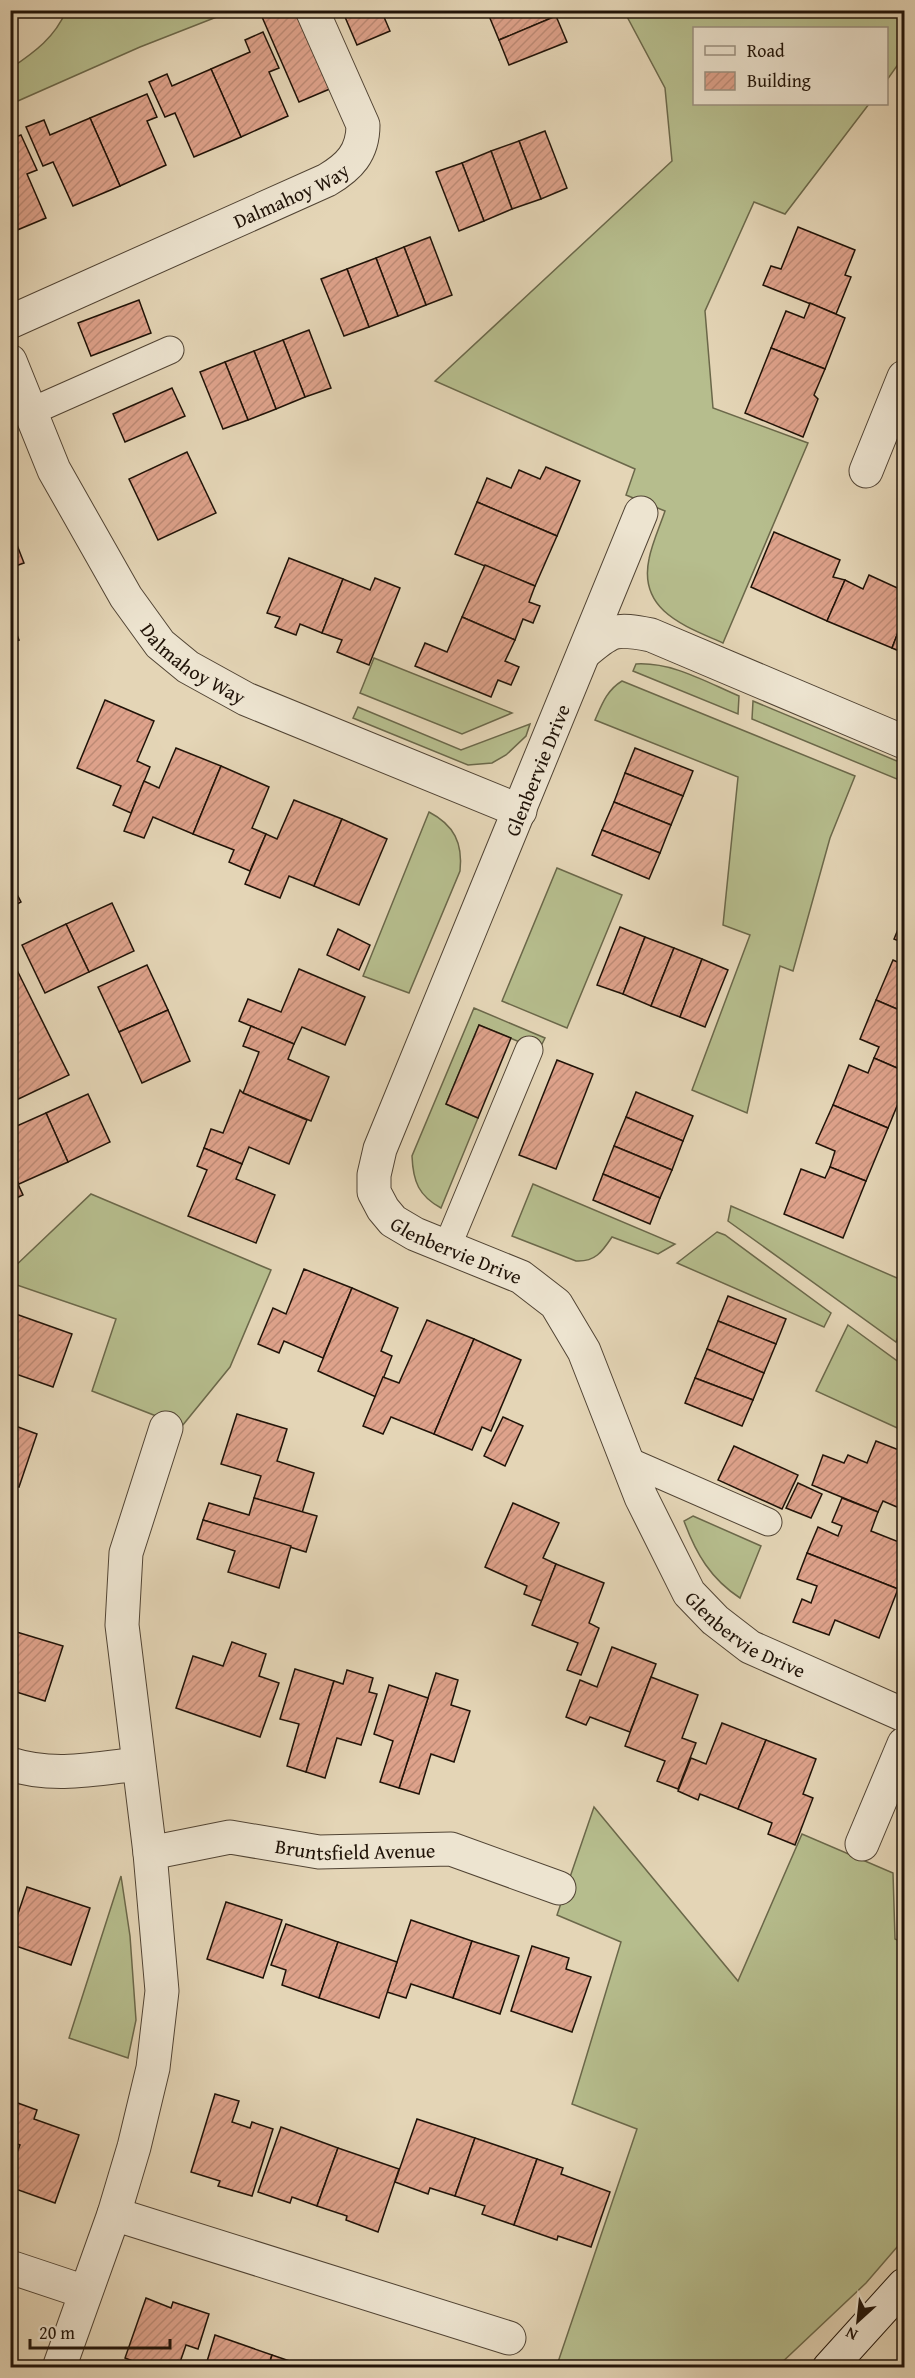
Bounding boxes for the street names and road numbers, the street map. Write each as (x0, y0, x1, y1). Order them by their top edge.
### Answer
street label: Dalmahoy Way (228, 156, 355, 235)
street label: Dalmahoy Way (134, 616, 251, 711)
street label: Glenbervie Drive (497, 700, 577, 840)
street label: Glenbervie Drive (385, 1208, 527, 1291)
street label: Glenbervie Drive (679, 1584, 810, 1684)
street label: Bruntsfield Avenue (273, 1830, 436, 1867)

